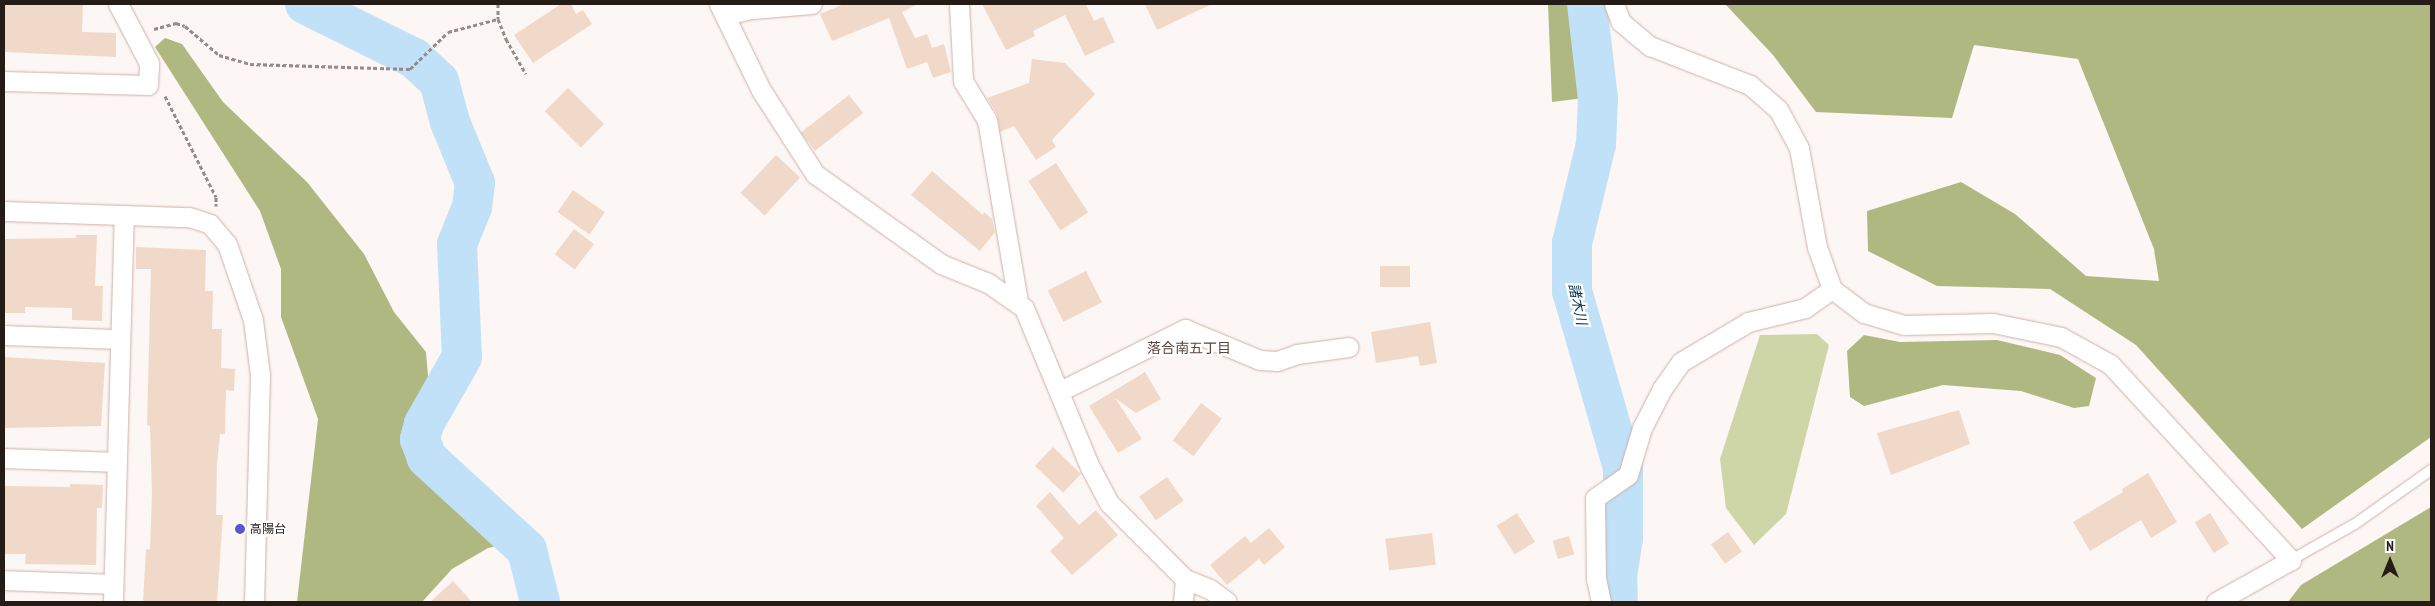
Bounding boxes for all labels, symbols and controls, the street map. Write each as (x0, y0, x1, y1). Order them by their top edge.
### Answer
water label: 諸木川 (1565, 282, 1591, 326)
district label: 落合南五丁目 (1147, 340, 1231, 356)
place label: 高陽台 (250, 522, 286, 536)
marker: 高陽台 (234, 523, 246, 535)
north arrow (2365, 536, 2415, 586)
text: N (2386, 537, 2394, 555)

